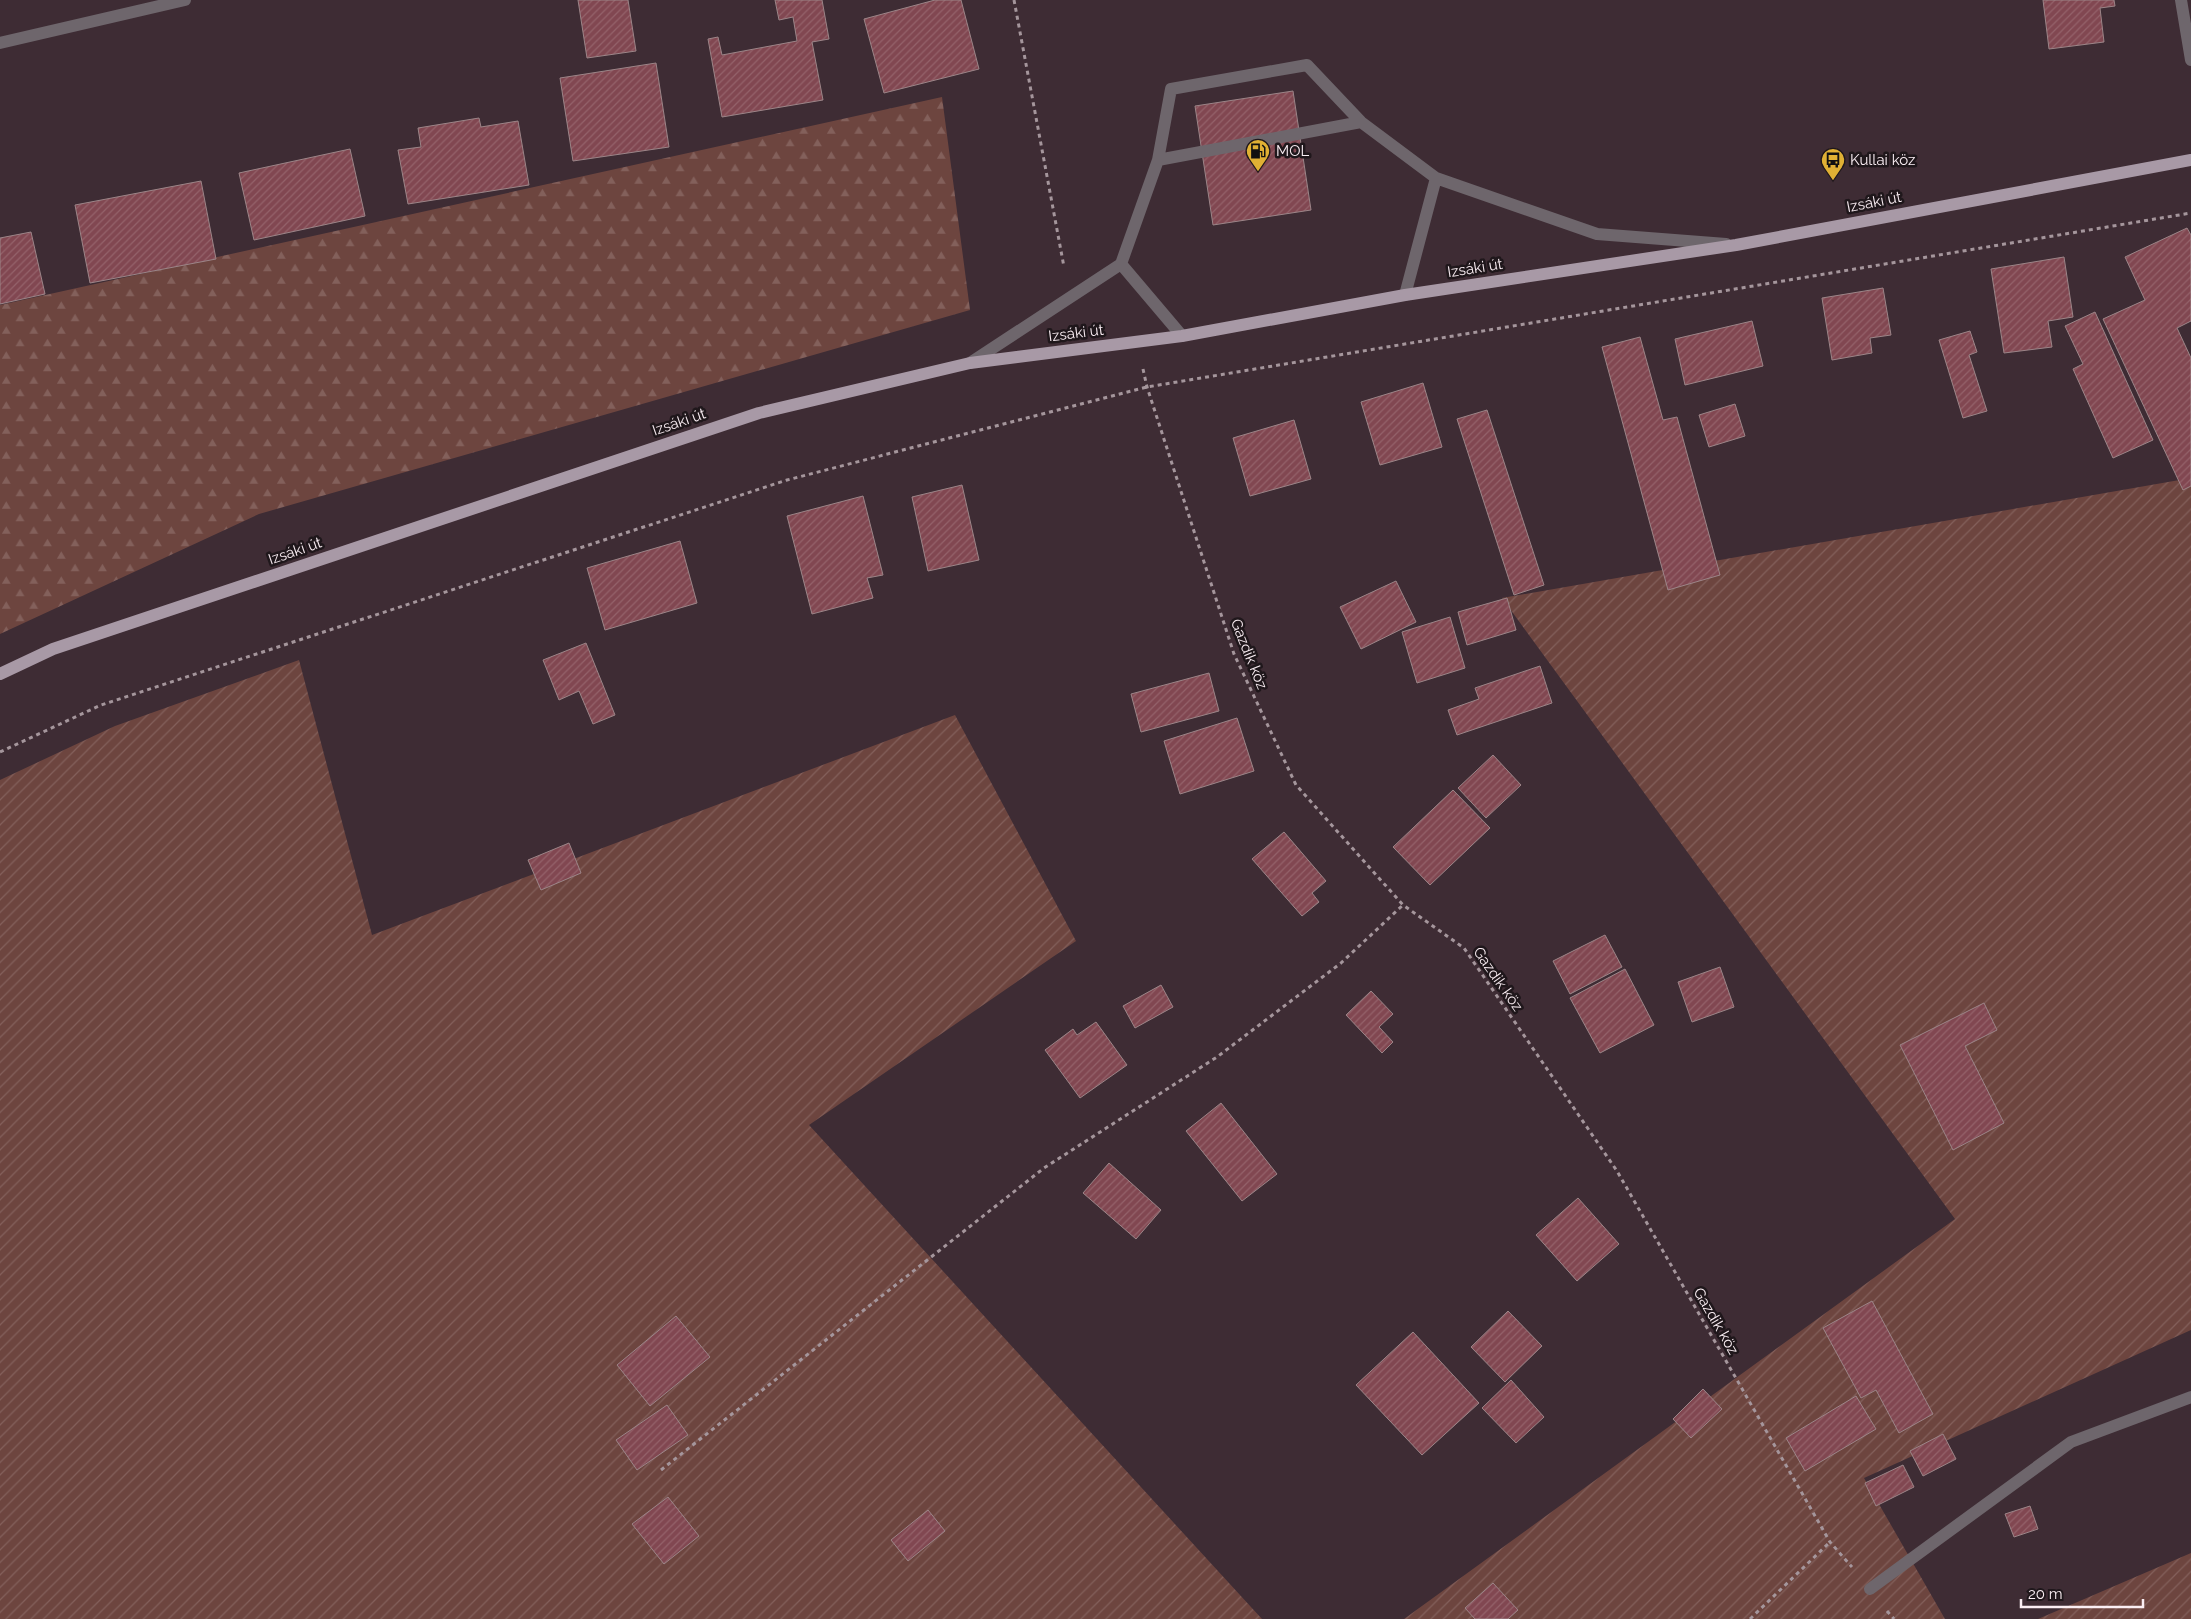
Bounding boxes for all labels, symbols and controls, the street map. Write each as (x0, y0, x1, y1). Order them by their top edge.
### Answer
fuel station icon: MOL (1245, 138, 1271, 172)
place label: MOL (1276, 142, 1309, 160)
bus stop icon: Kullai köz (1820, 147, 1846, 181)
place label: Kullai köz (1850, 151, 1915, 169)
street label: Izsáki út (1845, 188, 1903, 216)
street label: Izsáki út (1446, 255, 1504, 281)
street label: Izsáki út (1047, 321, 1105, 345)
street label: Izsáki út (650, 404, 708, 440)
street label: Izsáki út (266, 533, 324, 569)
street label: Gazdik köz (1227, 616, 1271, 692)
street label: Gazdik köz (1469, 943, 1527, 1015)
street label: Gazdik köz (1690, 1284, 1742, 1358)
scale bar (2021, 1576, 2144, 1608)
text: 20 m (2028, 1585, 2063, 1603)

